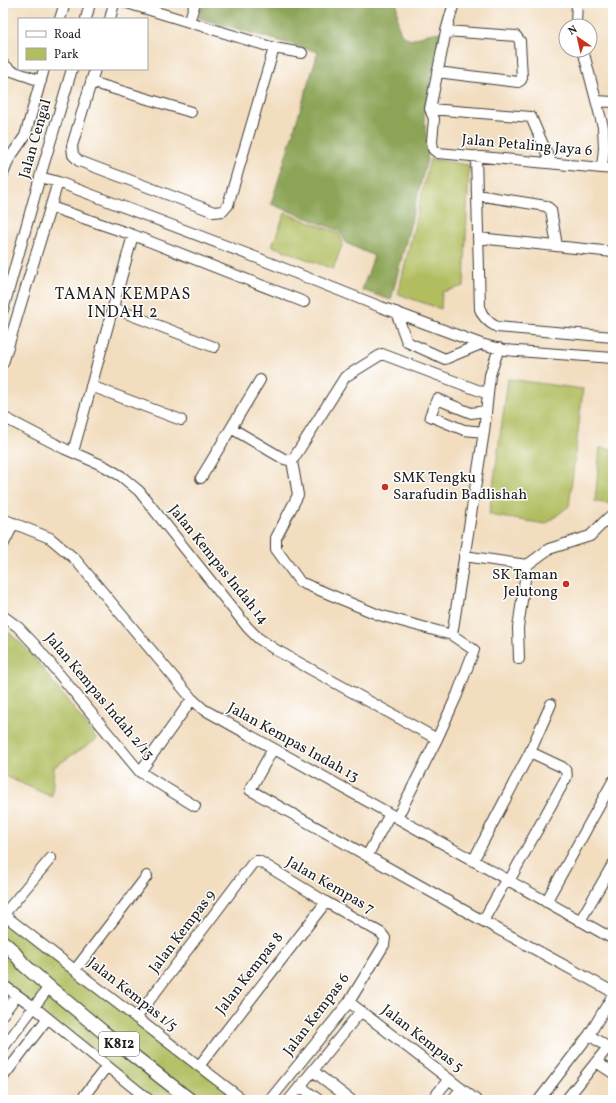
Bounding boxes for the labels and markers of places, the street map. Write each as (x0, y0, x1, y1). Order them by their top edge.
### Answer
place label: SMK Tengku Sarafudin Badlishah (393, 468, 527, 506)
marker: SMK Tengku Sarafudin Badlishah (380, 482, 390, 492)
place label: SK Taman Jelutong (492, 565, 558, 603)
marker: SK Taman Jelutong (561, 579, 571, 589)

